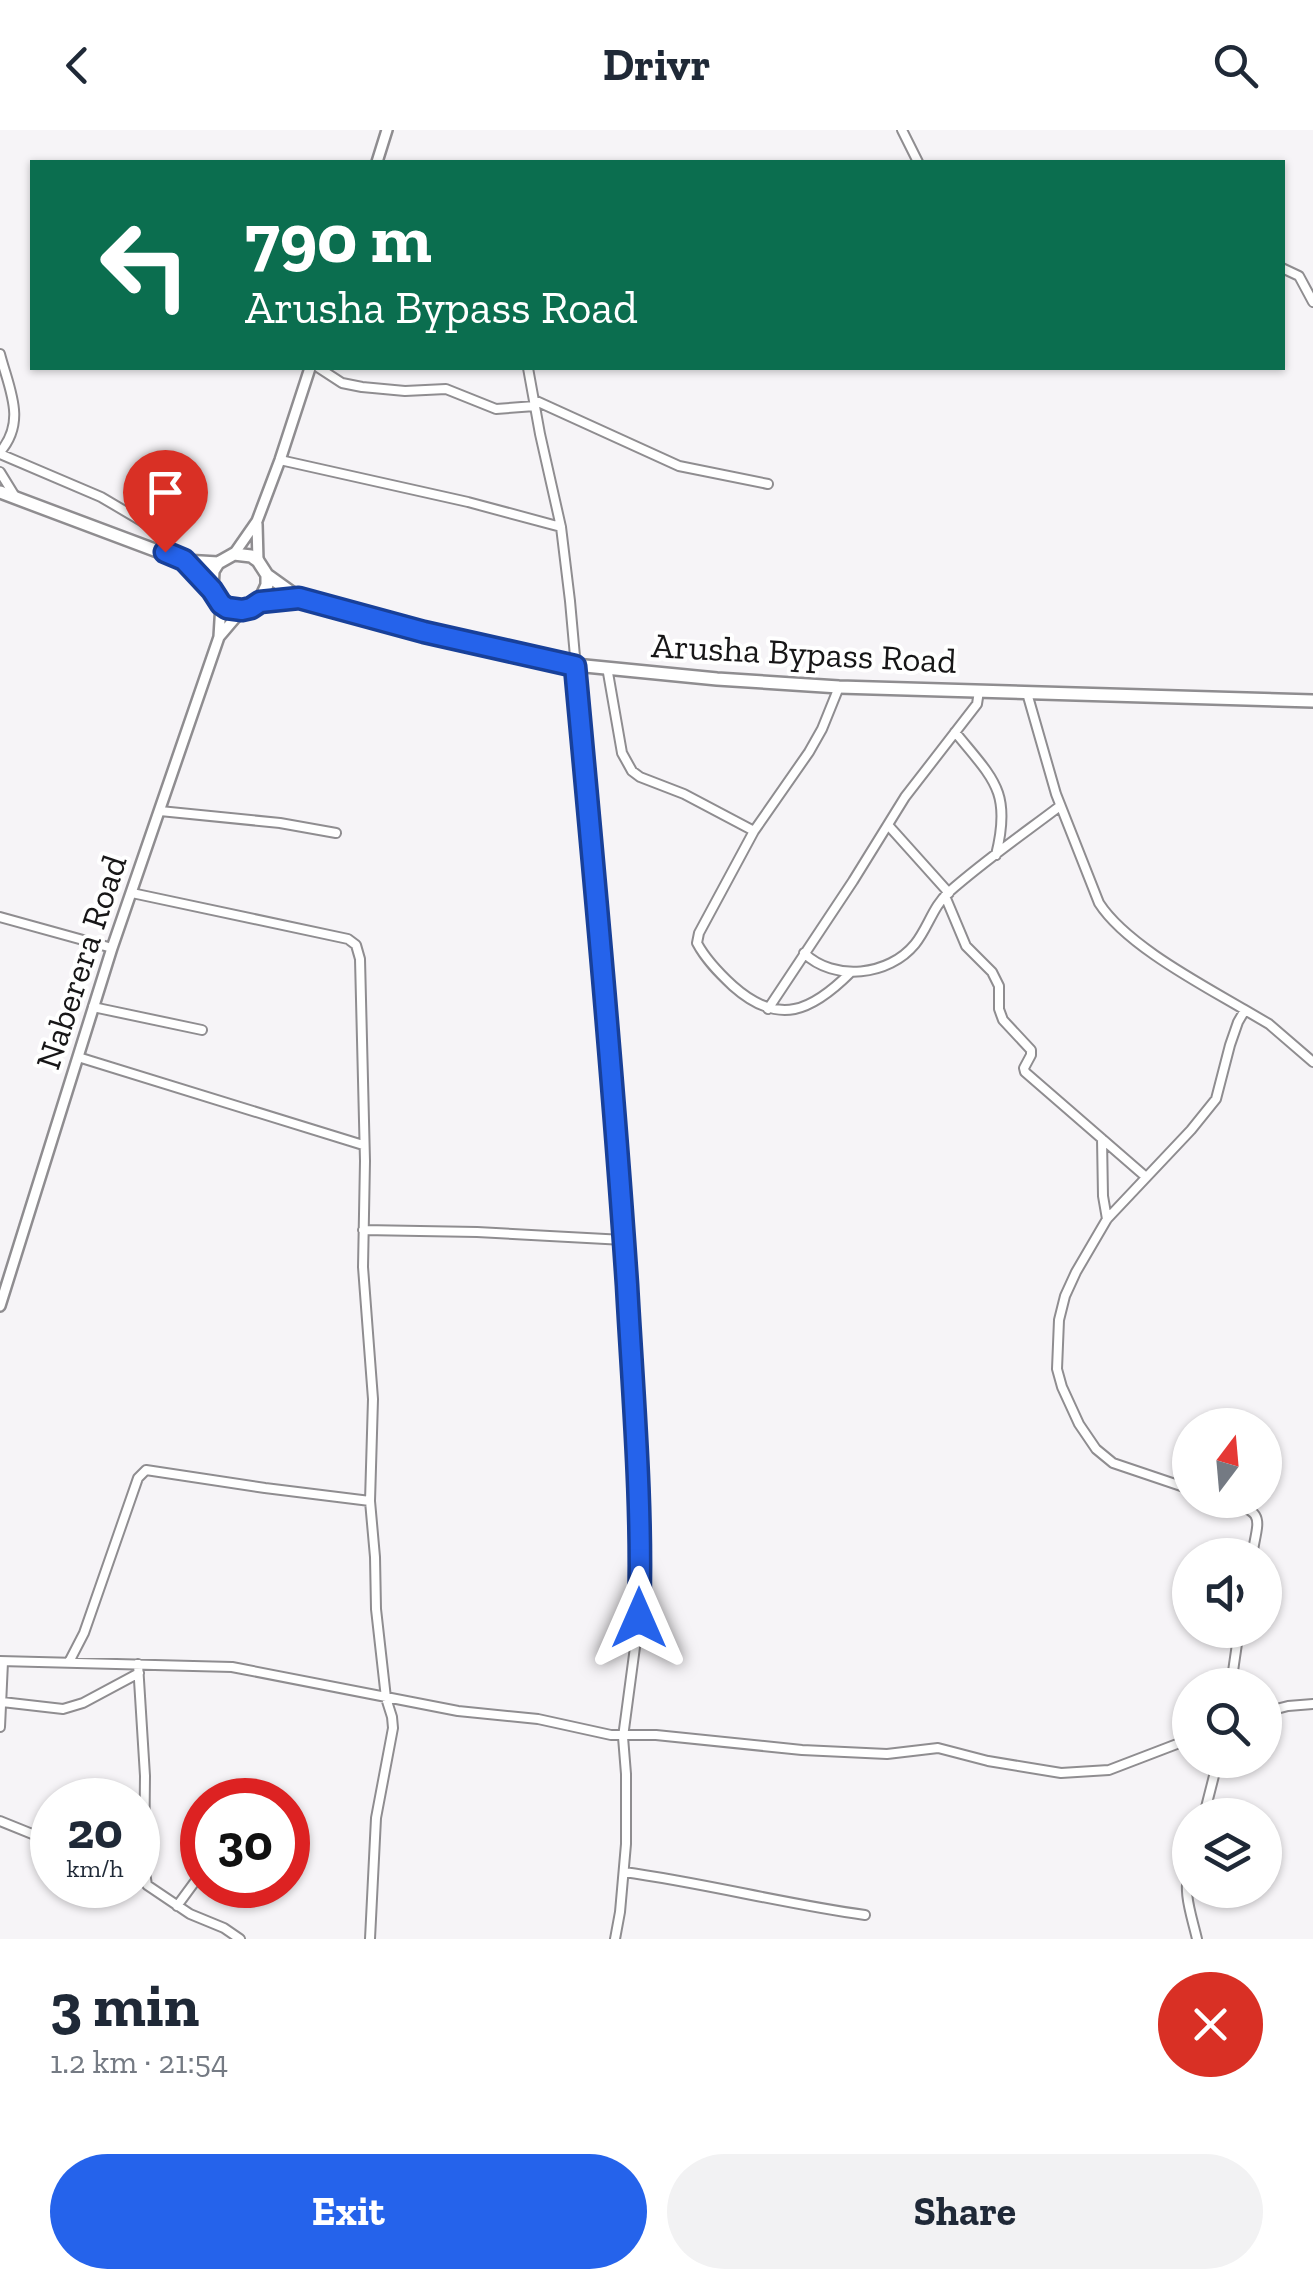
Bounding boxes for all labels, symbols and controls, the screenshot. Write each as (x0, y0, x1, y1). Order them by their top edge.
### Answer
icon: back (50, 38, 105, 93)
text: Drivr (603, 38, 710, 92)
icon: search (1208, 38, 1263, 93)
text: 790 m (245, 196, 432, 280)
icon: left (80, 200, 210, 330)
text: Arusha Bypass Road (245, 281, 638, 335)
pin (123, 450, 208, 553)
icon: arrive (138, 465, 193, 520)
street label: Arusha Bypass Road (650, 624, 958, 682)
street label: Naberera Road (27, 849, 135, 1075)
north arrow (1172, 1408, 1282, 1518)
map controls (1172, 1408, 1282, 1908)
button: sound (1172, 1538, 1282, 1648)
position arrow (587, 1566, 691, 1670)
button: search (1172, 1668, 1282, 1778)
speed limit sign: 30 (180, 1778, 310, 1908)
button: layers (1172, 1798, 1282, 1908)
text: 20 (67, 1801, 123, 1861)
text: km/h (66, 1853, 124, 1883)
text: 3 min (50, 1969, 199, 2041)
button: close (1158, 1972, 1263, 2077)
text: 1.2 km · 21:54 (50, 2043, 228, 2081)
button: Exit (50, 2154, 647, 2269)
button: Share (667, 2154, 1263, 2269)

